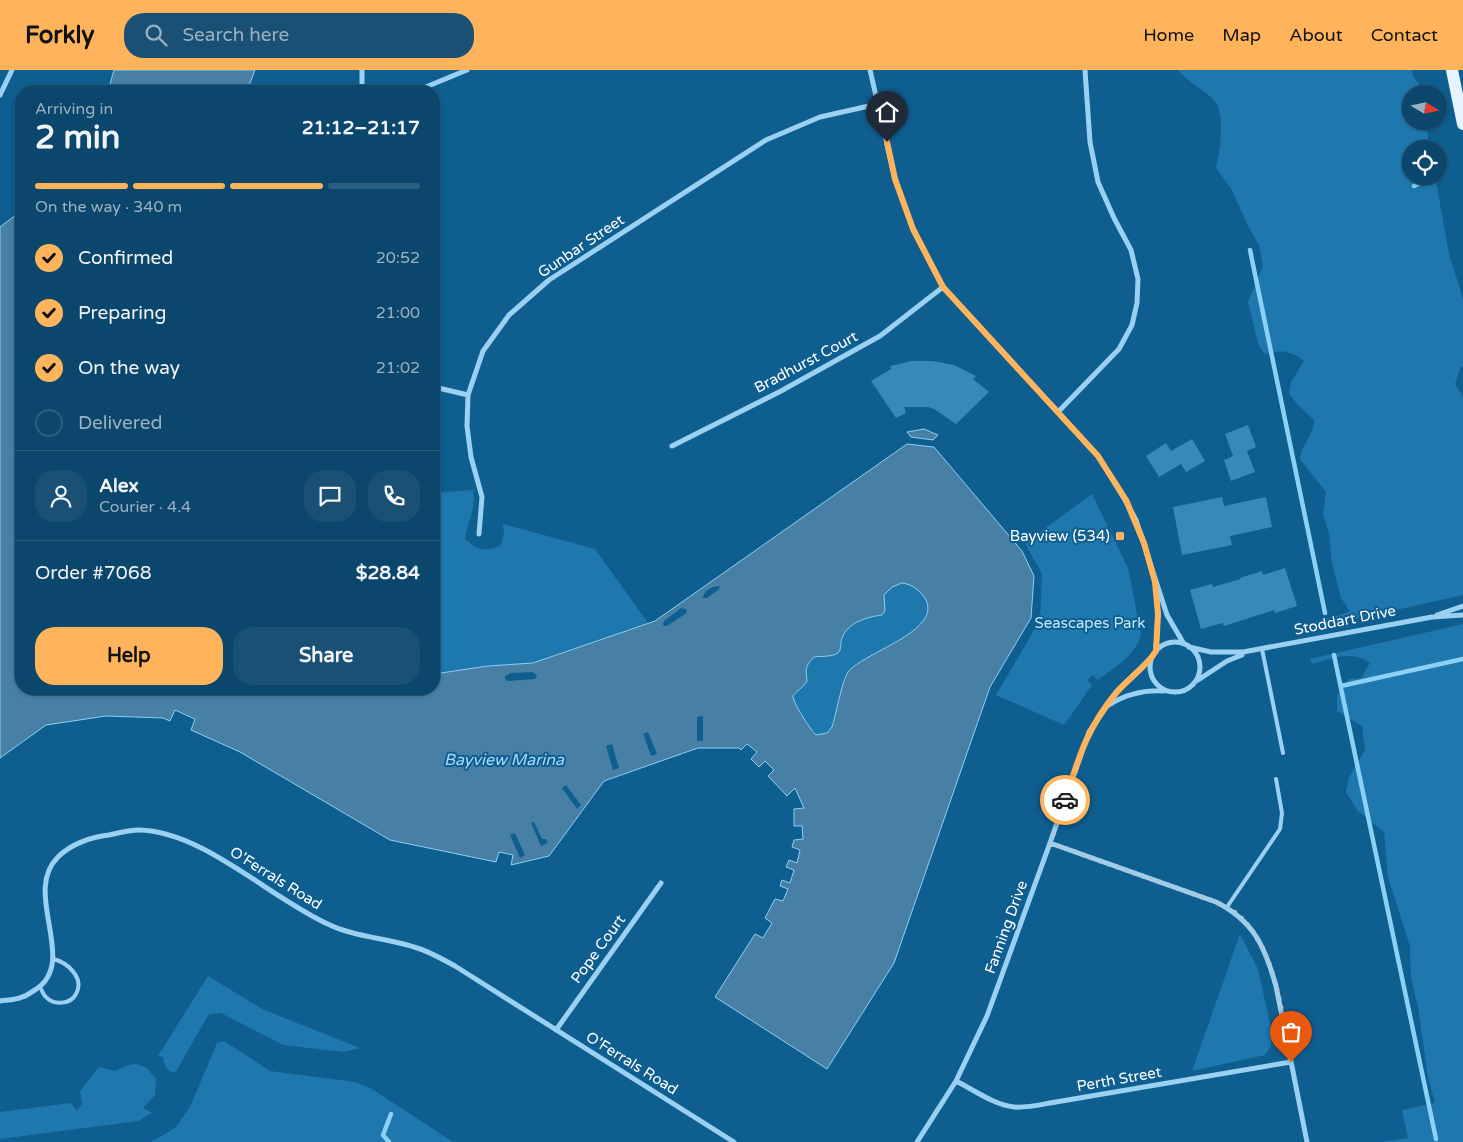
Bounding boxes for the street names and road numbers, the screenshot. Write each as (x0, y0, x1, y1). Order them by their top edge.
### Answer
street label: Gunbar Street (534, 210, 628, 281)
street label: Bradhurst Court (751, 327, 861, 397)
street label: Stoddart Drive (1293, 601, 1397, 639)
street label: O'Ferrals Road (227, 843, 325, 913)
street label: Fanning Drive (981, 878, 1031, 976)
street label: Pope Court (567, 911, 629, 987)
street label: O'Ferrals Road (583, 1028, 681, 1098)
street label: Perth Street (1075, 1063, 1163, 1095)

